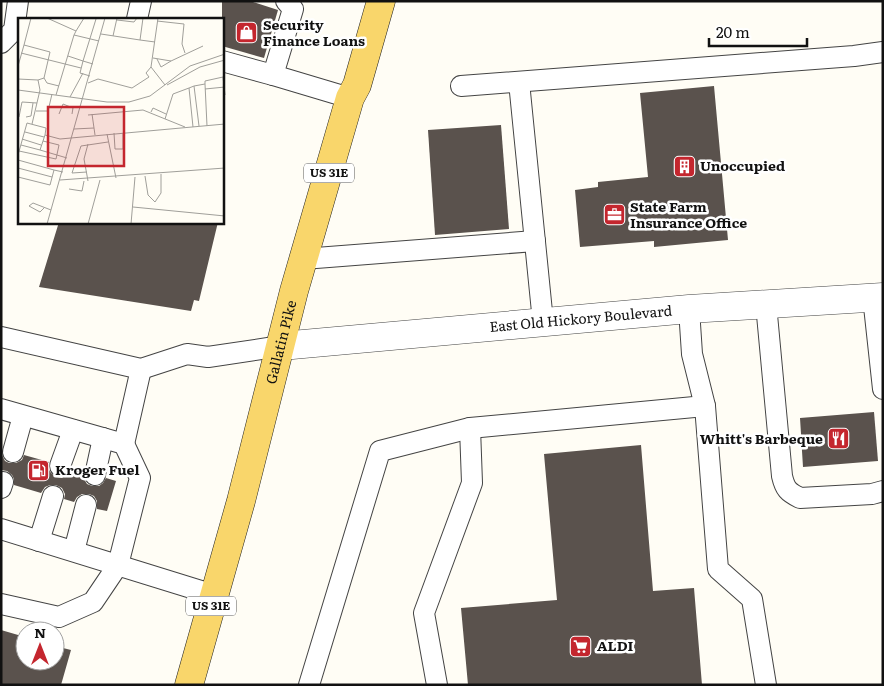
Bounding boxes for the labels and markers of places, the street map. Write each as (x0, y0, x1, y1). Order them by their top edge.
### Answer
place label: Security Finance Loans (263, 14, 365, 50)
shop icon: Security Finance Loans (235, 21, 259, 45)
building icon: Unoccupied (672, 154, 696, 178)
place label: Unoccupied (700, 155, 785, 175)
place label: State Farm Insurance Office (630, 196, 747, 232)
office icon: State Farm Insurance Office (602, 203, 626, 227)
restaurant icon: Whitt's Barbeque (827, 427, 851, 451)
place label: Whitt's Barbeque (700, 428, 823, 448)
fuel station icon: Kroger Fuel (27, 458, 51, 482)
place label: Kroger Fuel (55, 459, 140, 479)
supermarket icon: ALDI (569, 634, 593, 658)
place label: ALDI (597, 635, 634, 655)

